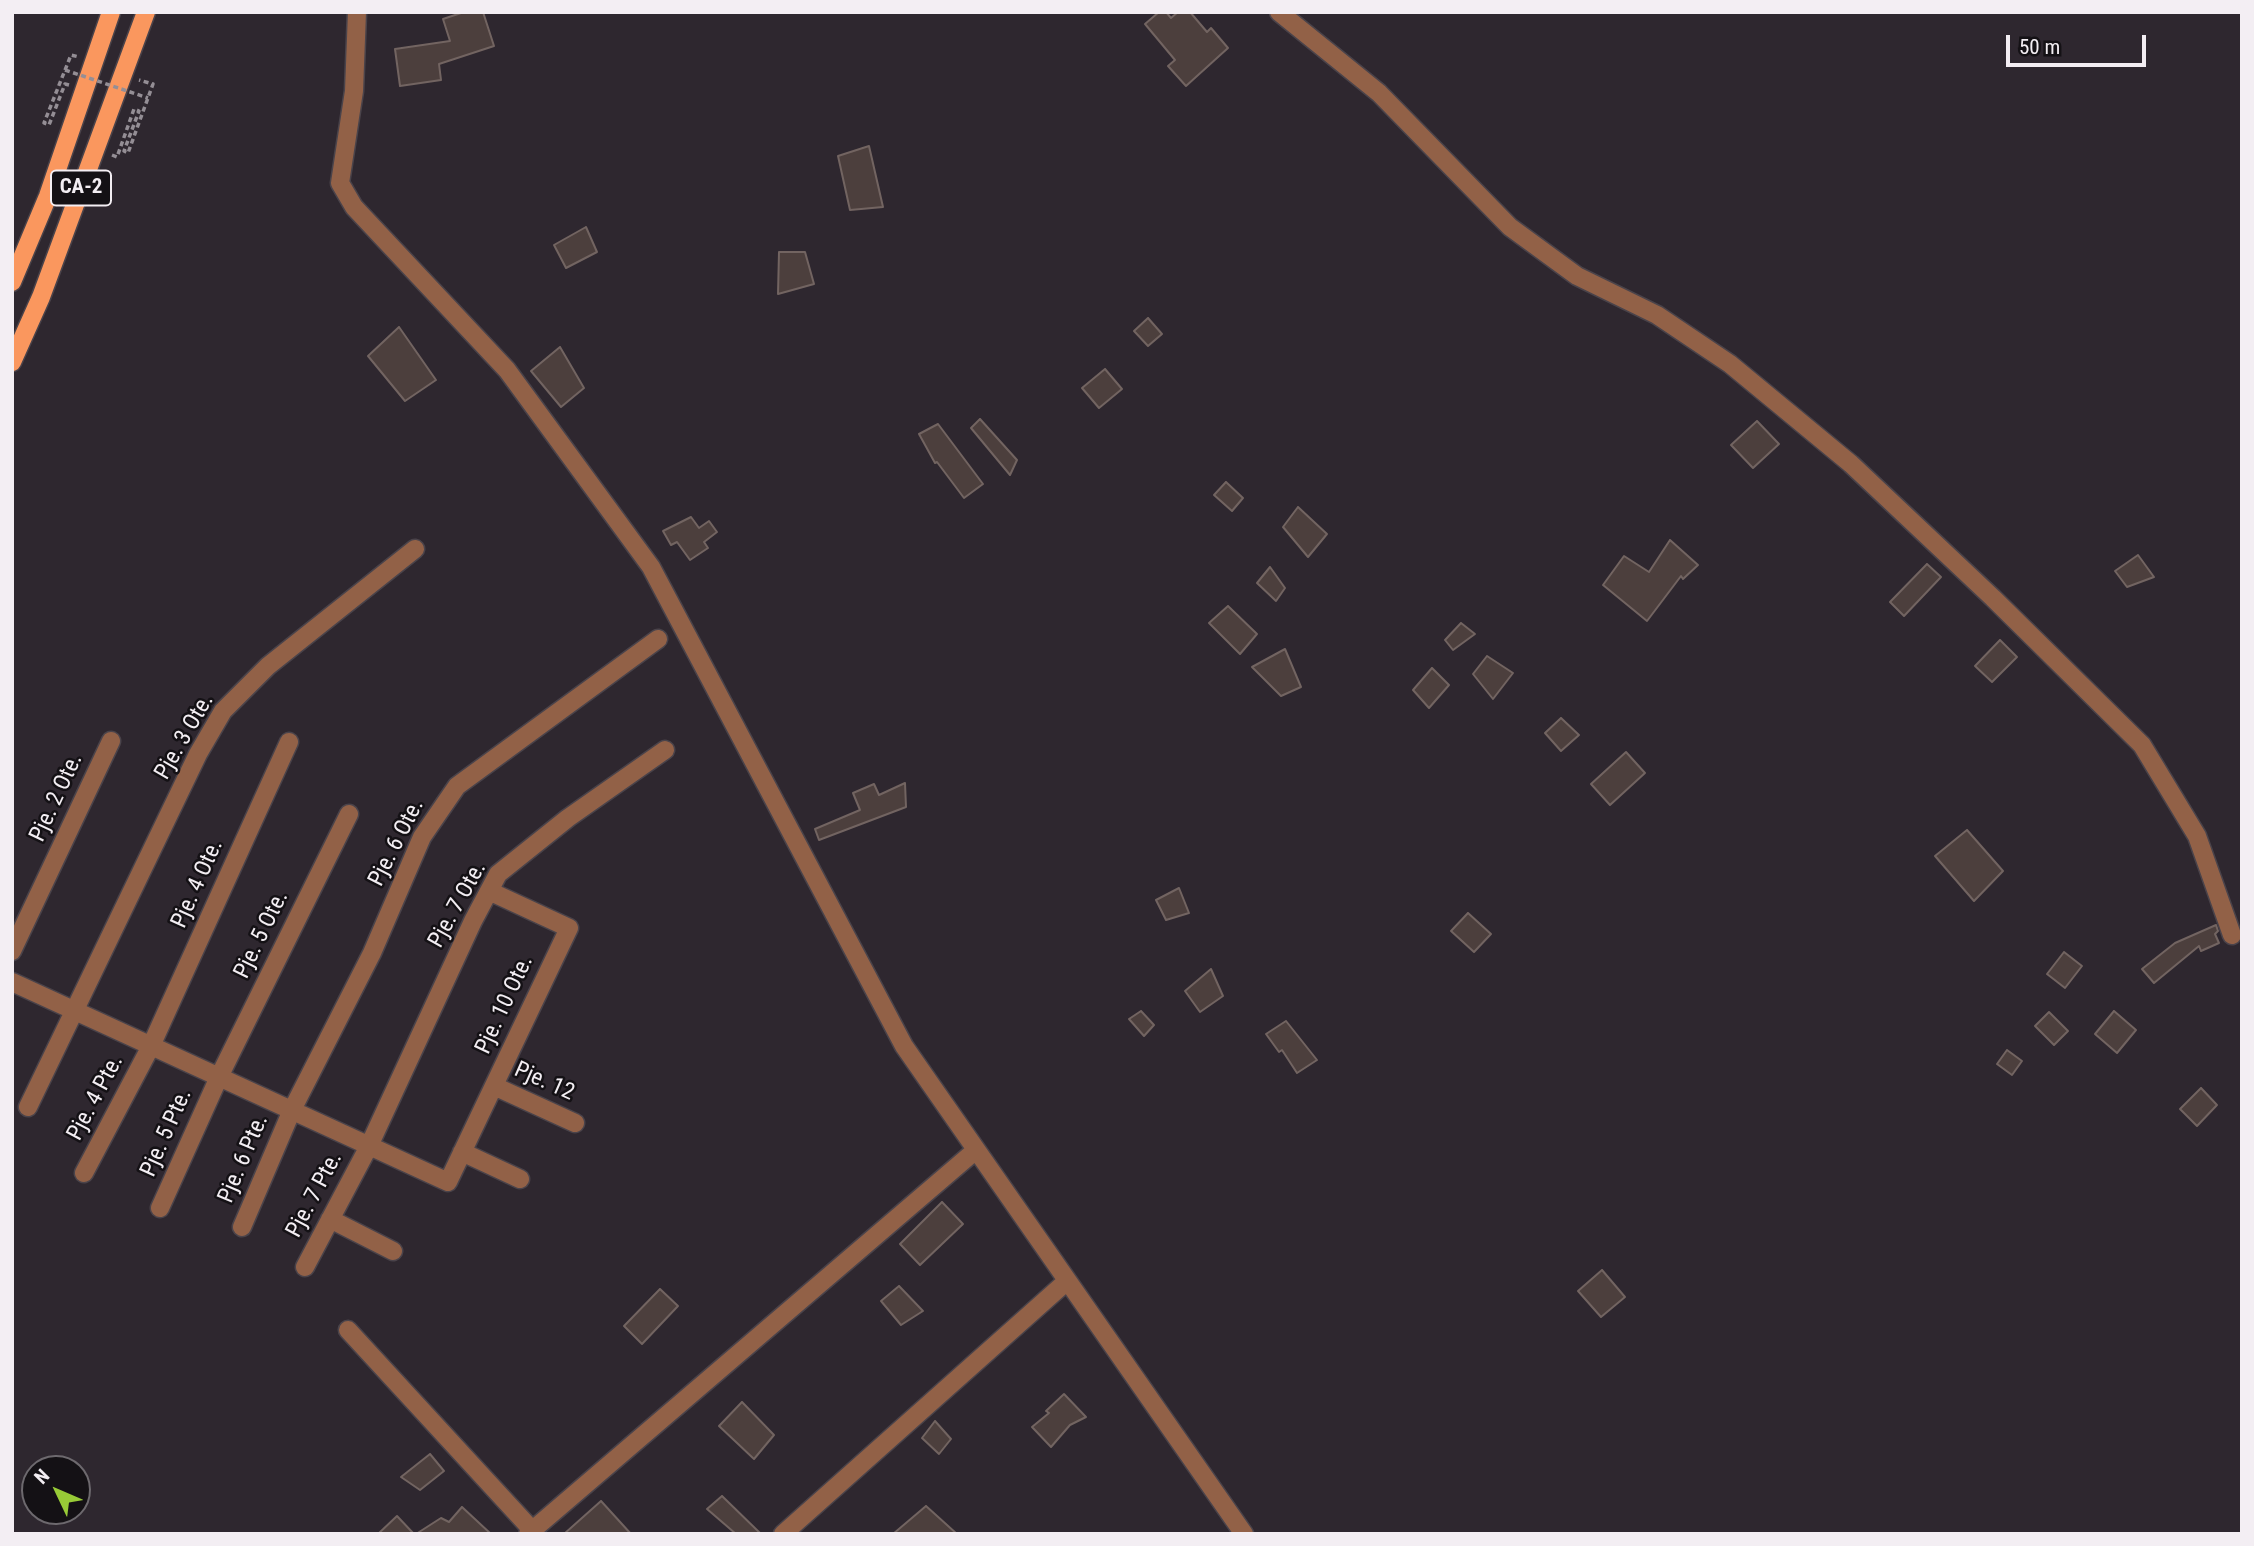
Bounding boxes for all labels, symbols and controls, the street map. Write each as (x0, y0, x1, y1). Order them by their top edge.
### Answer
scale bar (2009, 21, 2149, 65)
text: 50 m (2019, 35, 2060, 59)
road number: CA-2 (51, 170, 111, 206)
street label: Pje. 3 Ote. (150, 689, 220, 785)
street label: Pje. 2 Ote. (25, 750, 89, 846)
street label: Pje. 6 Ote. (363, 795, 431, 891)
street label: Pje. 4 Ote. (166, 835, 230, 933)
street label: Pje. 7 Ote. (423, 857, 493, 953)
street label: Pje. 5 Ote. (229, 887, 295, 983)
street label: Pje. 10 Ote. (470, 951, 540, 1059)
street label: Pje. 4 Pte. (62, 1050, 130, 1146)
street label: Pje. 12 (510, 1057, 578, 1107)
street label: Pje. 5 Pte. (135, 1085, 199, 1181)
street label: Pje. 6 Pte. (213, 1111, 275, 1207)
street label: Pje. 7 Pte. (281, 1147, 349, 1243)
north arrow (21, 1455, 91, 1525)
text: N (30, 1464, 54, 1489)

